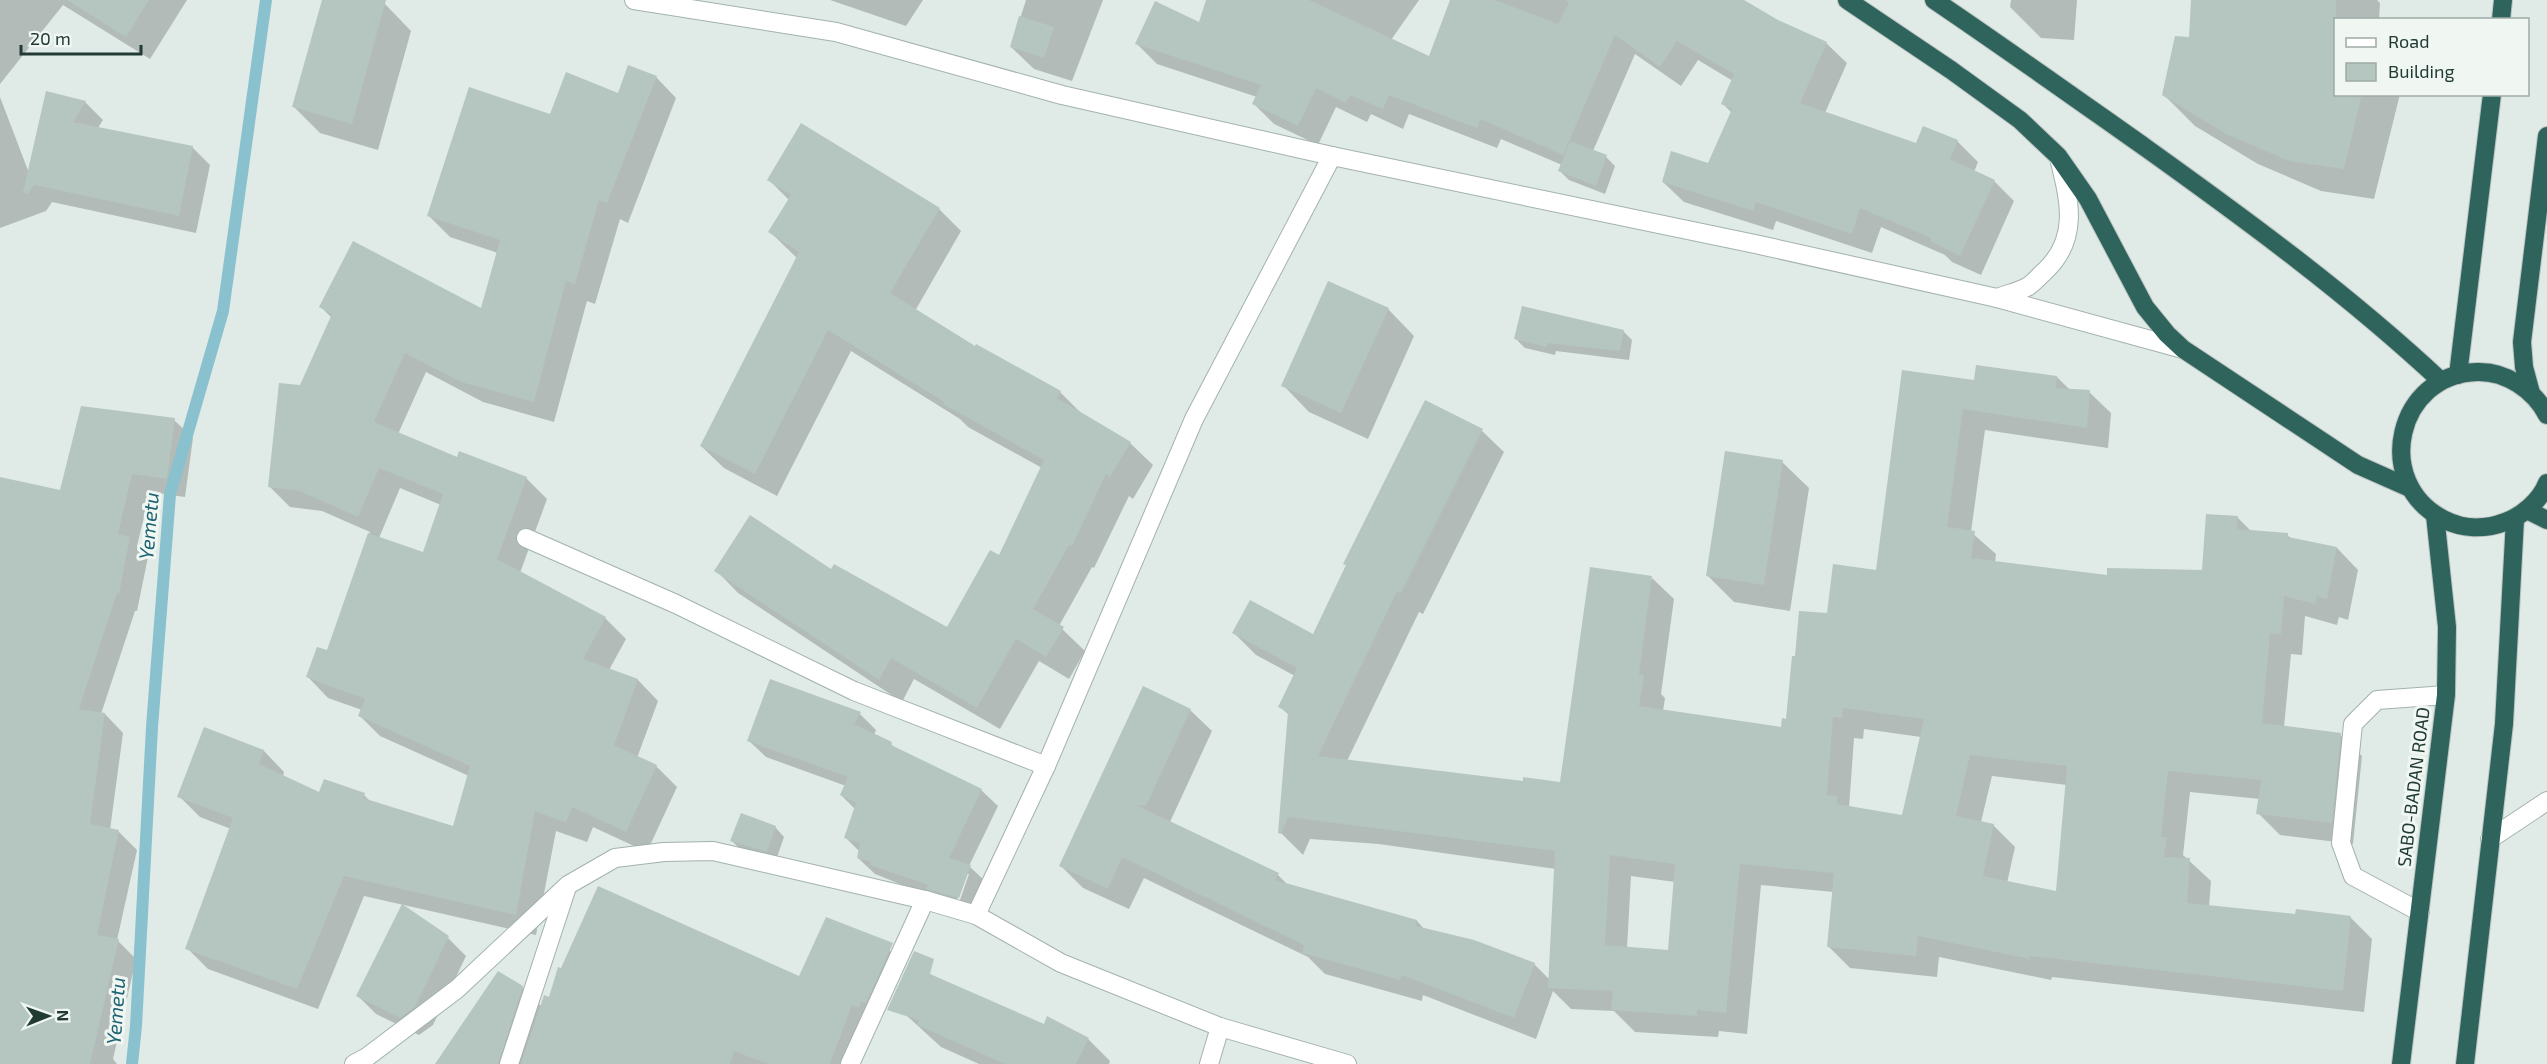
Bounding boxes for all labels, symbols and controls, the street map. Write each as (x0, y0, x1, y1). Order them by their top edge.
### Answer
scale bar (21, 18, 141, 56)
legend (2334, 18, 2529, 96)
text: 20 m (30, 27, 71, 49)
text: Road (2388, 30, 2429, 52)
text: Building (2388, 60, 2455, 82)
water label: Yemetu (133, 491, 163, 561)
street label: SABO-BADAN ROAD (2392, 706, 2434, 868)
water label: Yemetu (101, 976, 129, 1046)
north arrow (18, 986, 78, 1046)
text: N (54, 1010, 73, 1022)

